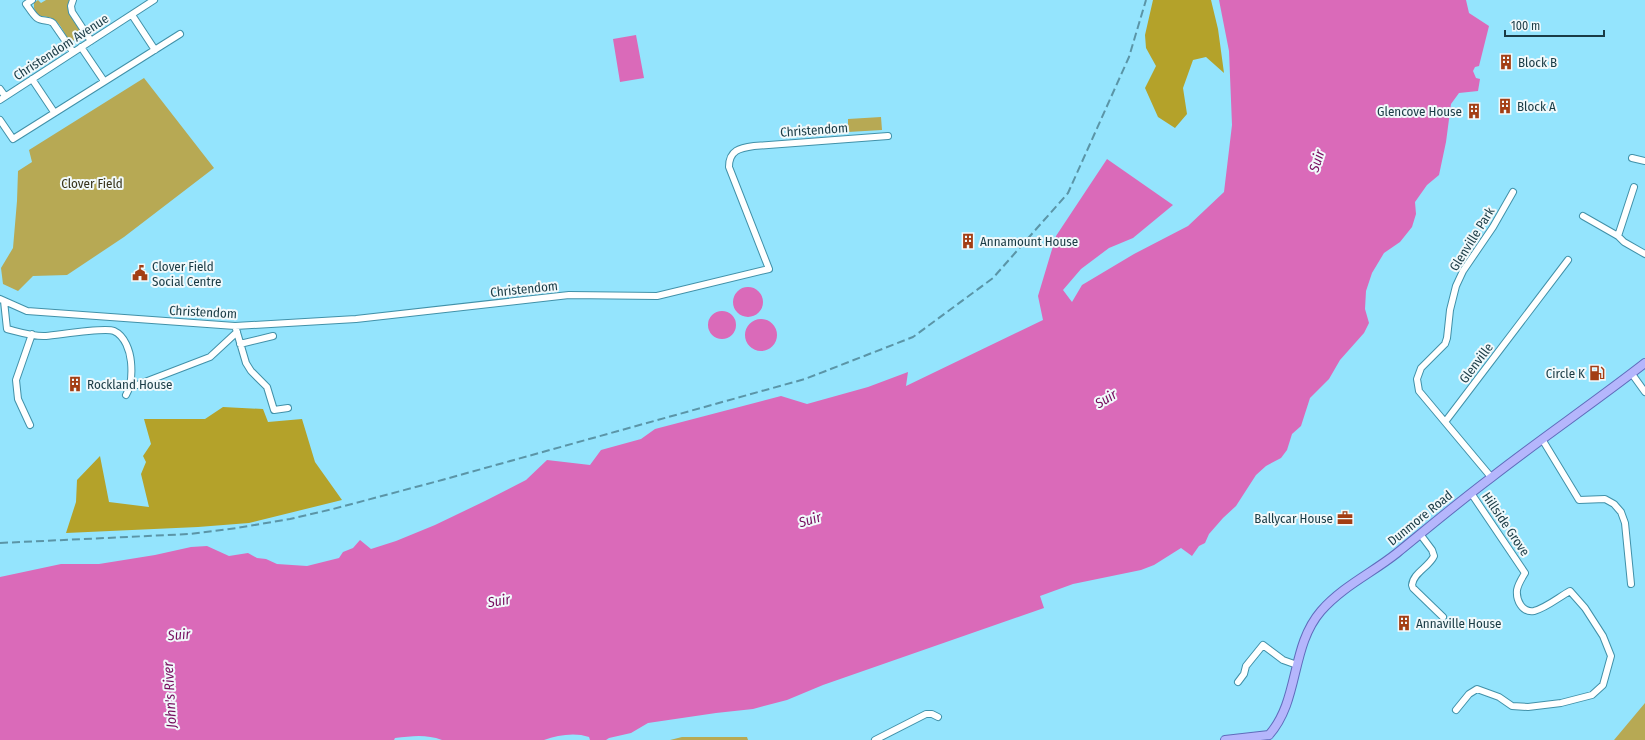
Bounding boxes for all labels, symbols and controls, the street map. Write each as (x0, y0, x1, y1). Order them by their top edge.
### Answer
street label: Christendom Avenue (11, 11, 111, 83)
scale bar (1505, 12, 1604, 38)
text: 100 m (1511, 19, 1540, 33)
building icon: Block B (1497, 53, 1515, 71)
place label: Block B (1518, 55, 1557, 70)
building icon: Block A (1496, 97, 1514, 115)
place label: Block A (1517, 99, 1556, 114)
building icon: Glencove House (1465, 102, 1483, 120)
place label: Glencove House (1377, 104, 1462, 119)
street label: Christendom (780, 120, 848, 140)
water label: Suir (1305, 147, 1329, 175)
park label: Clover Field (61, 176, 123, 191)
street label: Glenville Park (1446, 204, 1498, 274)
building icon: Annamount House (959, 232, 977, 250)
place label: Annamount House (980, 234, 1078, 249)
place label: Clover Field Social Centre (152, 259, 221, 289)
public building icon: Clover Field Social Centre (131, 264, 149, 282)
street label: Christendom (489, 278, 559, 300)
street label: Christendom (169, 303, 237, 321)
street label: Glenville (1456, 340, 1496, 386)
fuel station icon: Circle K (1588, 364, 1606, 382)
place label: Circle K (1546, 366, 1585, 381)
building icon: Rockland House (66, 375, 84, 393)
place label: Rockland House (87, 377, 172, 392)
water label: Suir (1091, 385, 1121, 413)
street label: Dunmore Road (1385, 487, 1455, 549)
street label: Hillside Grove (1479, 489, 1533, 559)
water label: Suir (796, 508, 824, 532)
office icon: Ballycar House (1336, 509, 1354, 527)
place label: Ballycar House (1254, 511, 1333, 526)
water label: Suir (486, 591, 513, 611)
building icon: Annaville House (1395, 614, 1413, 632)
place label: Annaville House (1416, 616, 1502, 631)
water label: Suir (166, 626, 192, 644)
water label: John's River (160, 660, 180, 730)

